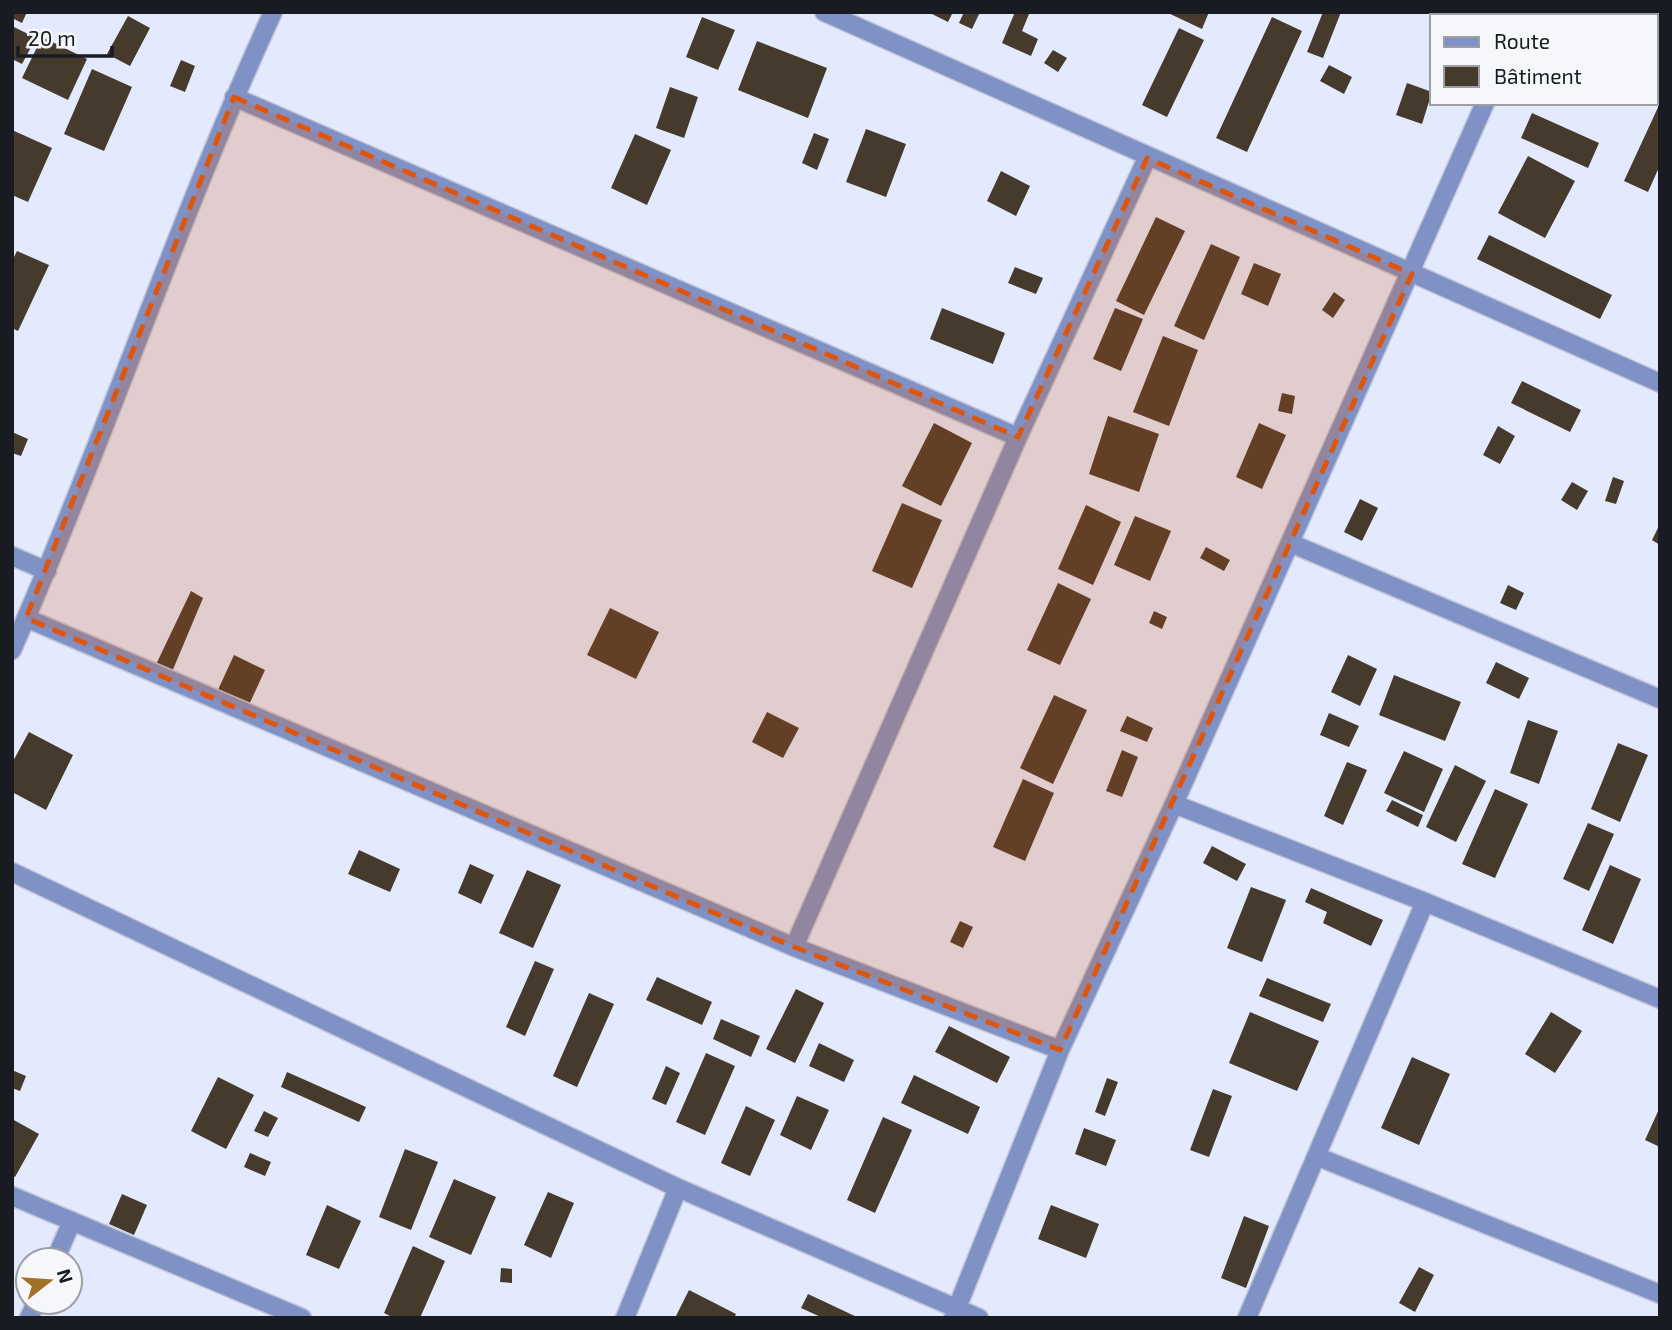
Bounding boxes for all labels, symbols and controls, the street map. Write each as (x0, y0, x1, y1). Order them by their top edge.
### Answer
scale bar (18, 14, 112, 58)
legend (1430, 14, 1658, 105)
text: 20 m (28, 25, 76, 50)
text: Route (1494, 28, 1550, 53)
text: Bâtiment (1494, 63, 1582, 88)
north arrow (14, 1246, 84, 1316)
text: N (53, 1266, 79, 1286)

